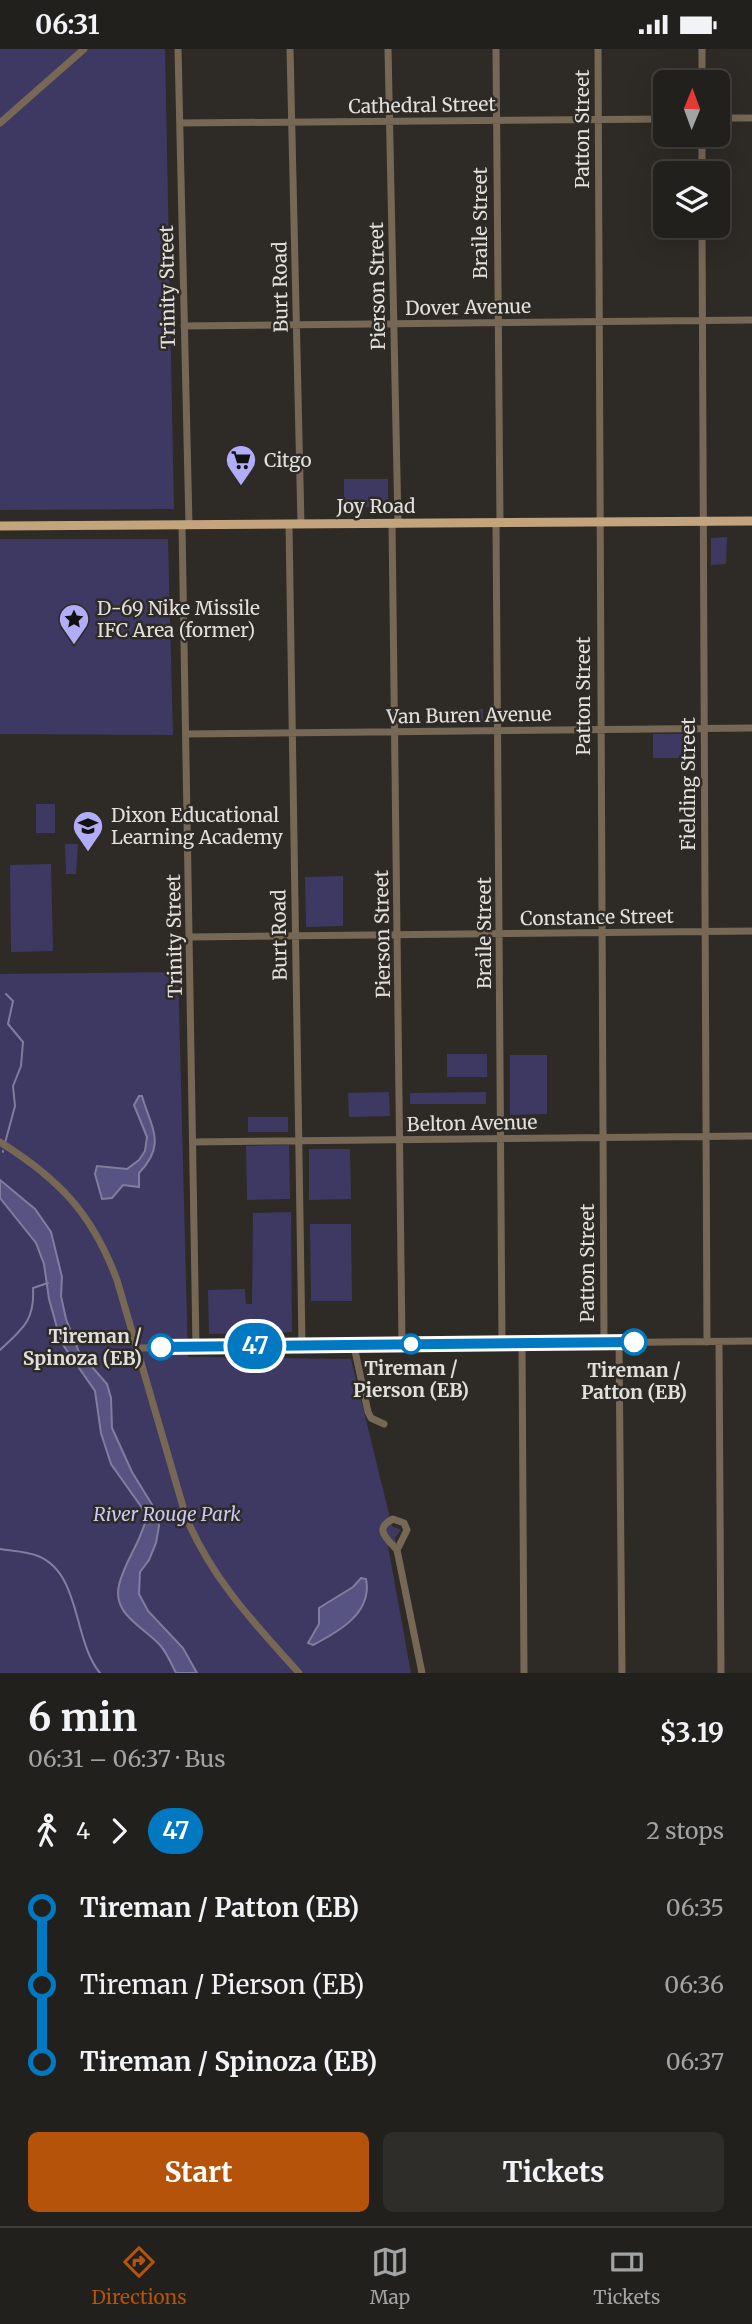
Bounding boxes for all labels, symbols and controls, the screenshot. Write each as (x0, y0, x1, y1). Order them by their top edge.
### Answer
text: 06:31 (35, 8, 100, 41)
street label: Patton Street (570, 69, 594, 189)
north arrow (653, 70, 730, 147)
map controls (653, 70, 730, 238)
street label: Cathedral Street (348, 92, 497, 118)
button: layers (653, 161, 730, 238)
street label: Braile Street (468, 166, 492, 279)
street label: Pierson Street (364, 221, 390, 350)
street label: Trinity Street (154, 224, 180, 349)
street label: Burt Road (267, 241, 293, 333)
street label: Dover Avenue (405, 294, 531, 320)
supermarket icon: Citgo (224, 443, 258, 487)
place label: Citgo (264, 448, 312, 472)
street label: Joy Road (335, 494, 416, 518)
place label: D-69 Nike Missile IFC Area (former) (97, 596, 260, 642)
place icon: D-69 Nike Missile IFC Area (former) (57, 602, 91, 646)
street label: Patton Street (571, 636, 595, 756)
street label: Van Buren Avenue (385, 702, 552, 728)
street label: Fielding Street (676, 717, 700, 851)
place label: Dixon Educational Learning Academy (111, 803, 283, 849)
school or university icon: Dixon Educational Learning Academy (71, 809, 105, 853)
street label: Pierson Street (369, 869, 395, 998)
street label: Trinity Street (161, 873, 187, 998)
street label: Braile Street (472, 876, 496, 989)
street label: Burt Road (266, 889, 292, 981)
street label: Constance Street (520, 904, 675, 930)
street label: Belton Avenue (406, 1110, 538, 1136)
street label: Patton Street (575, 1203, 599, 1323)
line badge: 47 (224, 1323, 286, 1369)
place label: Tireman / Spinoza (EB) (23, 1324, 142, 1370)
marker: Tireman / Patton (EB) (621, 1329, 647, 1355)
text: 47 (241, 1330, 269, 1361)
marker: Tireman / Spinoza (EB) (148, 1334, 174, 1360)
marker: Tireman / Pierson (EB) (401, 1334, 421, 1354)
place label: Tireman / Pierson (EB) (353, 1356, 469, 1402)
place label: Tireman / Patton (EB) (581, 1358, 687, 1404)
park label: River Rouge Park (93, 1502, 241, 1526)
text: 6 min (28, 1694, 137, 1741)
text: $3.19 (659, 1716, 724, 1749)
text: 06:31 – 06:37 · Bus (28, 1744, 225, 1773)
icon: walk (28, 1812, 66, 1850)
icon: forward (100, 1812, 138, 1850)
text: 47 (162, 1815, 189, 1846)
text: 4 (76, 1816, 90, 1845)
text: 2 stops (646, 1816, 724, 1845)
text: Tireman / Patton (EB) (80, 1891, 359, 1924)
text: 06:35 (666, 1893, 724, 1922)
text: Tireman / Pierson (EB) (80, 1968, 364, 2001)
text: 06:36 (664, 1970, 724, 1999)
text: Tireman / Spinoza (EB) (80, 2045, 377, 2078)
text: 06:37 (666, 2047, 724, 2076)
button: Start (28, 2132, 369, 2212)
button: Tickets (383, 2132, 724, 2212)
tab: Directions (92, 2243, 187, 2309)
tab: Map (370, 2243, 410, 2309)
tab: Tickets (593, 2243, 660, 2309)

